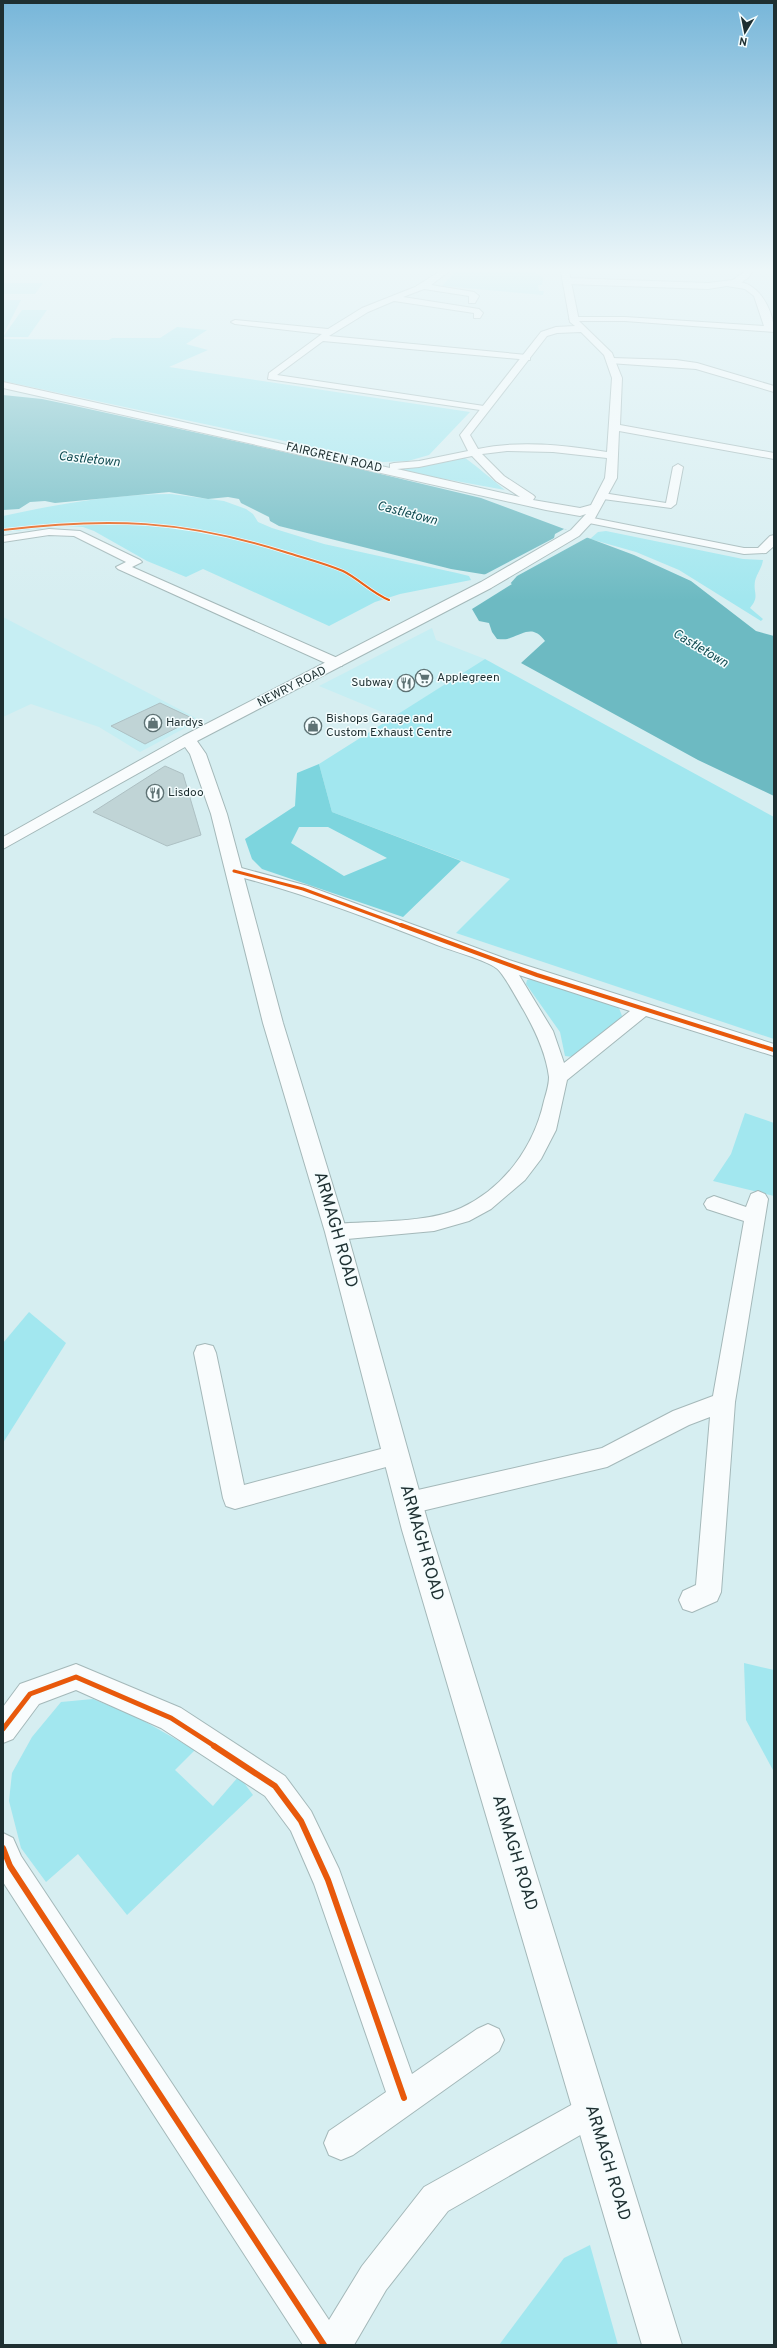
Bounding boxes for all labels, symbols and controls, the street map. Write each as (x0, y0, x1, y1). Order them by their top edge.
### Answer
north arrow (725, 12, 765, 52)
text: N (738, 33, 749, 48)
street label: FAIRGREEN ROAD (284, 439, 384, 477)
water label: Castletown (57, 449, 121, 471)
water label: Castletown (375, 498, 439, 530)
water label: Castletown (669, 626, 731, 672)
street label: NEWRY ROAD (255, 663, 329, 711)
supermarket icon: Applegreen (414, 668, 434, 688)
place label: Applegreen (437, 670, 500, 686)
restaurant icon: Subway (396, 673, 416, 693)
place label: Subway (351, 675, 393, 691)
place label: Bishops Garage and Custom Exhaust Centre (326, 711, 452, 741)
shop icon: Hardys (143, 713, 163, 733)
place label: Hardys (166, 715, 203, 731)
shop icon: Bishops Garage and Custom Exhaust Centre (303, 716, 323, 736)
restaurant icon: Lisdoo (145, 783, 165, 803)
place label: Lisdoo (168, 785, 204, 801)
street label: ARMAGH ROAD (308, 1169, 362, 1291)
street label: ARMAGH ROAD (394, 1482, 448, 1604)
street label: ARMAGH ROAD (486, 1792, 542, 1914)
street label: ARMAGH ROAD (579, 2102, 635, 2224)

